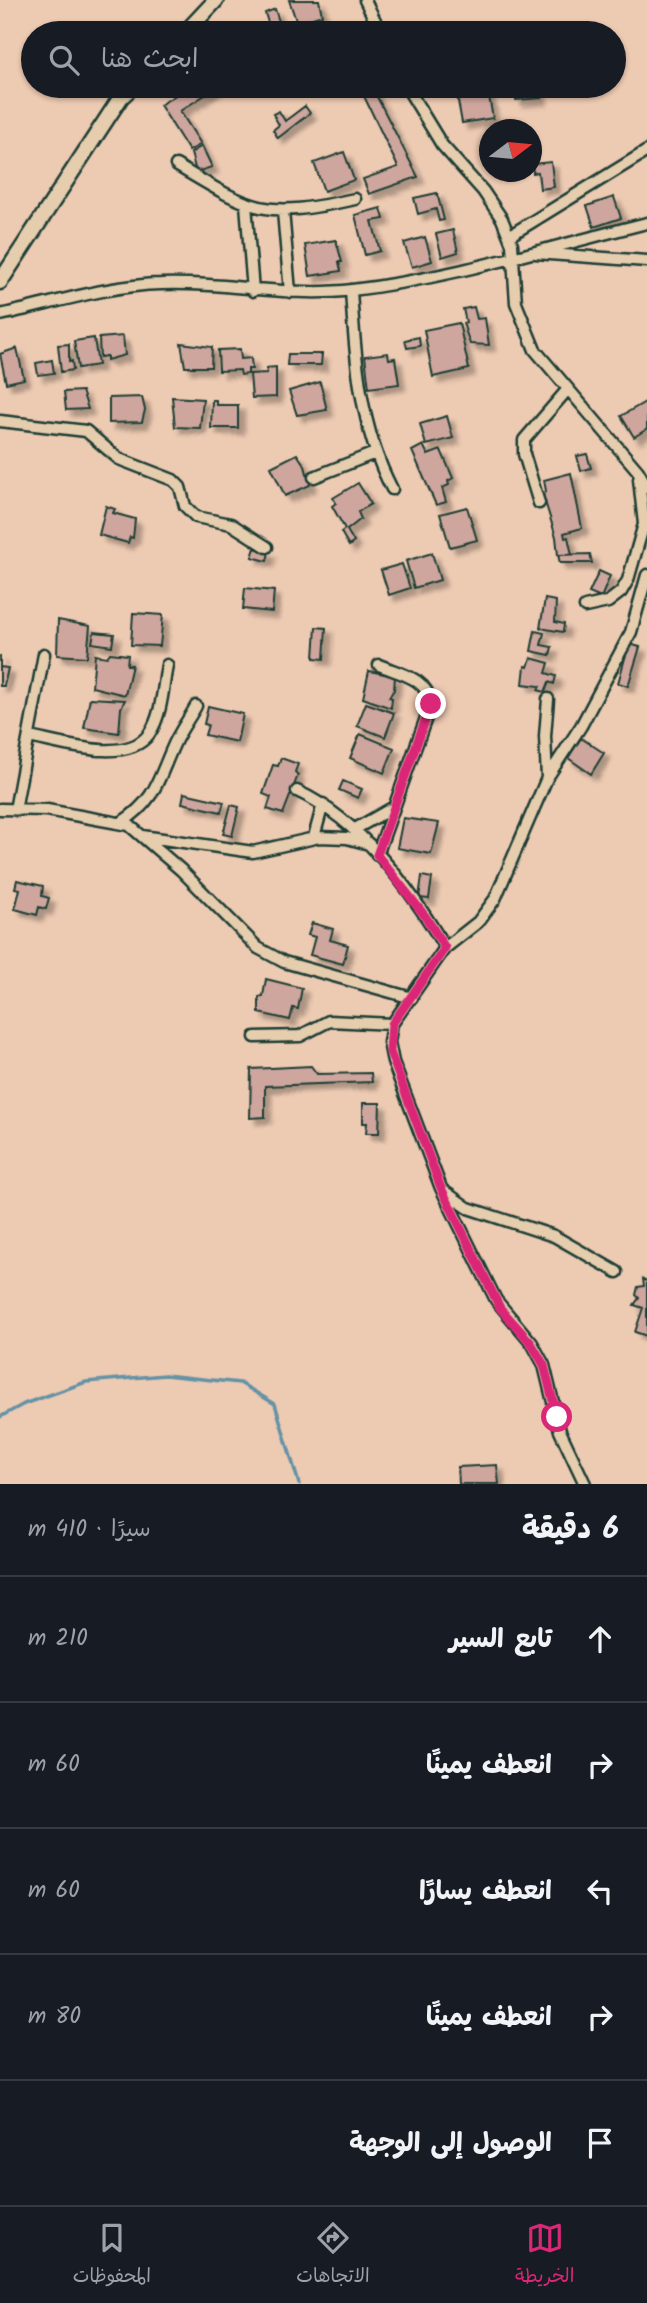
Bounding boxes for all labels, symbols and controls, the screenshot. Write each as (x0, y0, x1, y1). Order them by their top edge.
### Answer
search box (21, 21, 626, 98)
text: ابحث هنا (101, 39, 198, 81)
icon: search (45, 41, 83, 79)
north arrow (479, 119, 542, 182)
route end (415, 688, 446, 719)
route start (541, 1401, 572, 1432)
text: 6 دقيقة (522, 1506, 619, 1554)
text: سيرًا · 410 m (28, 1512, 151, 1548)
text: تابع السير (449, 1619, 552, 1661)
icon: ahead (581, 1620, 619, 1658)
text: 210 m (28, 1621, 88, 1657)
text: انعطف يمينًا (426, 1745, 552, 1787)
icon: right (581, 1746, 619, 1784)
text: 60 m (28, 1747, 80, 1783)
text: انعطف يسارًا (419, 1871, 552, 1913)
icon: left (581, 1872, 619, 1910)
text: 60 m (28, 1873, 80, 1909)
text: انعطف يمينًا (426, 1997, 552, 2039)
icon: right (581, 1998, 619, 2036)
text: 80 m (28, 1999, 81, 2035)
text: الوصول إلى الوجهة (349, 2123, 552, 2165)
icon: arrive (581, 2124, 619, 2162)
tab: المحفوظات (73, 2219, 151, 2292)
tab: الاتجاهات (296, 2219, 370, 2292)
tab: الخريطة (515, 2219, 574, 2292)

